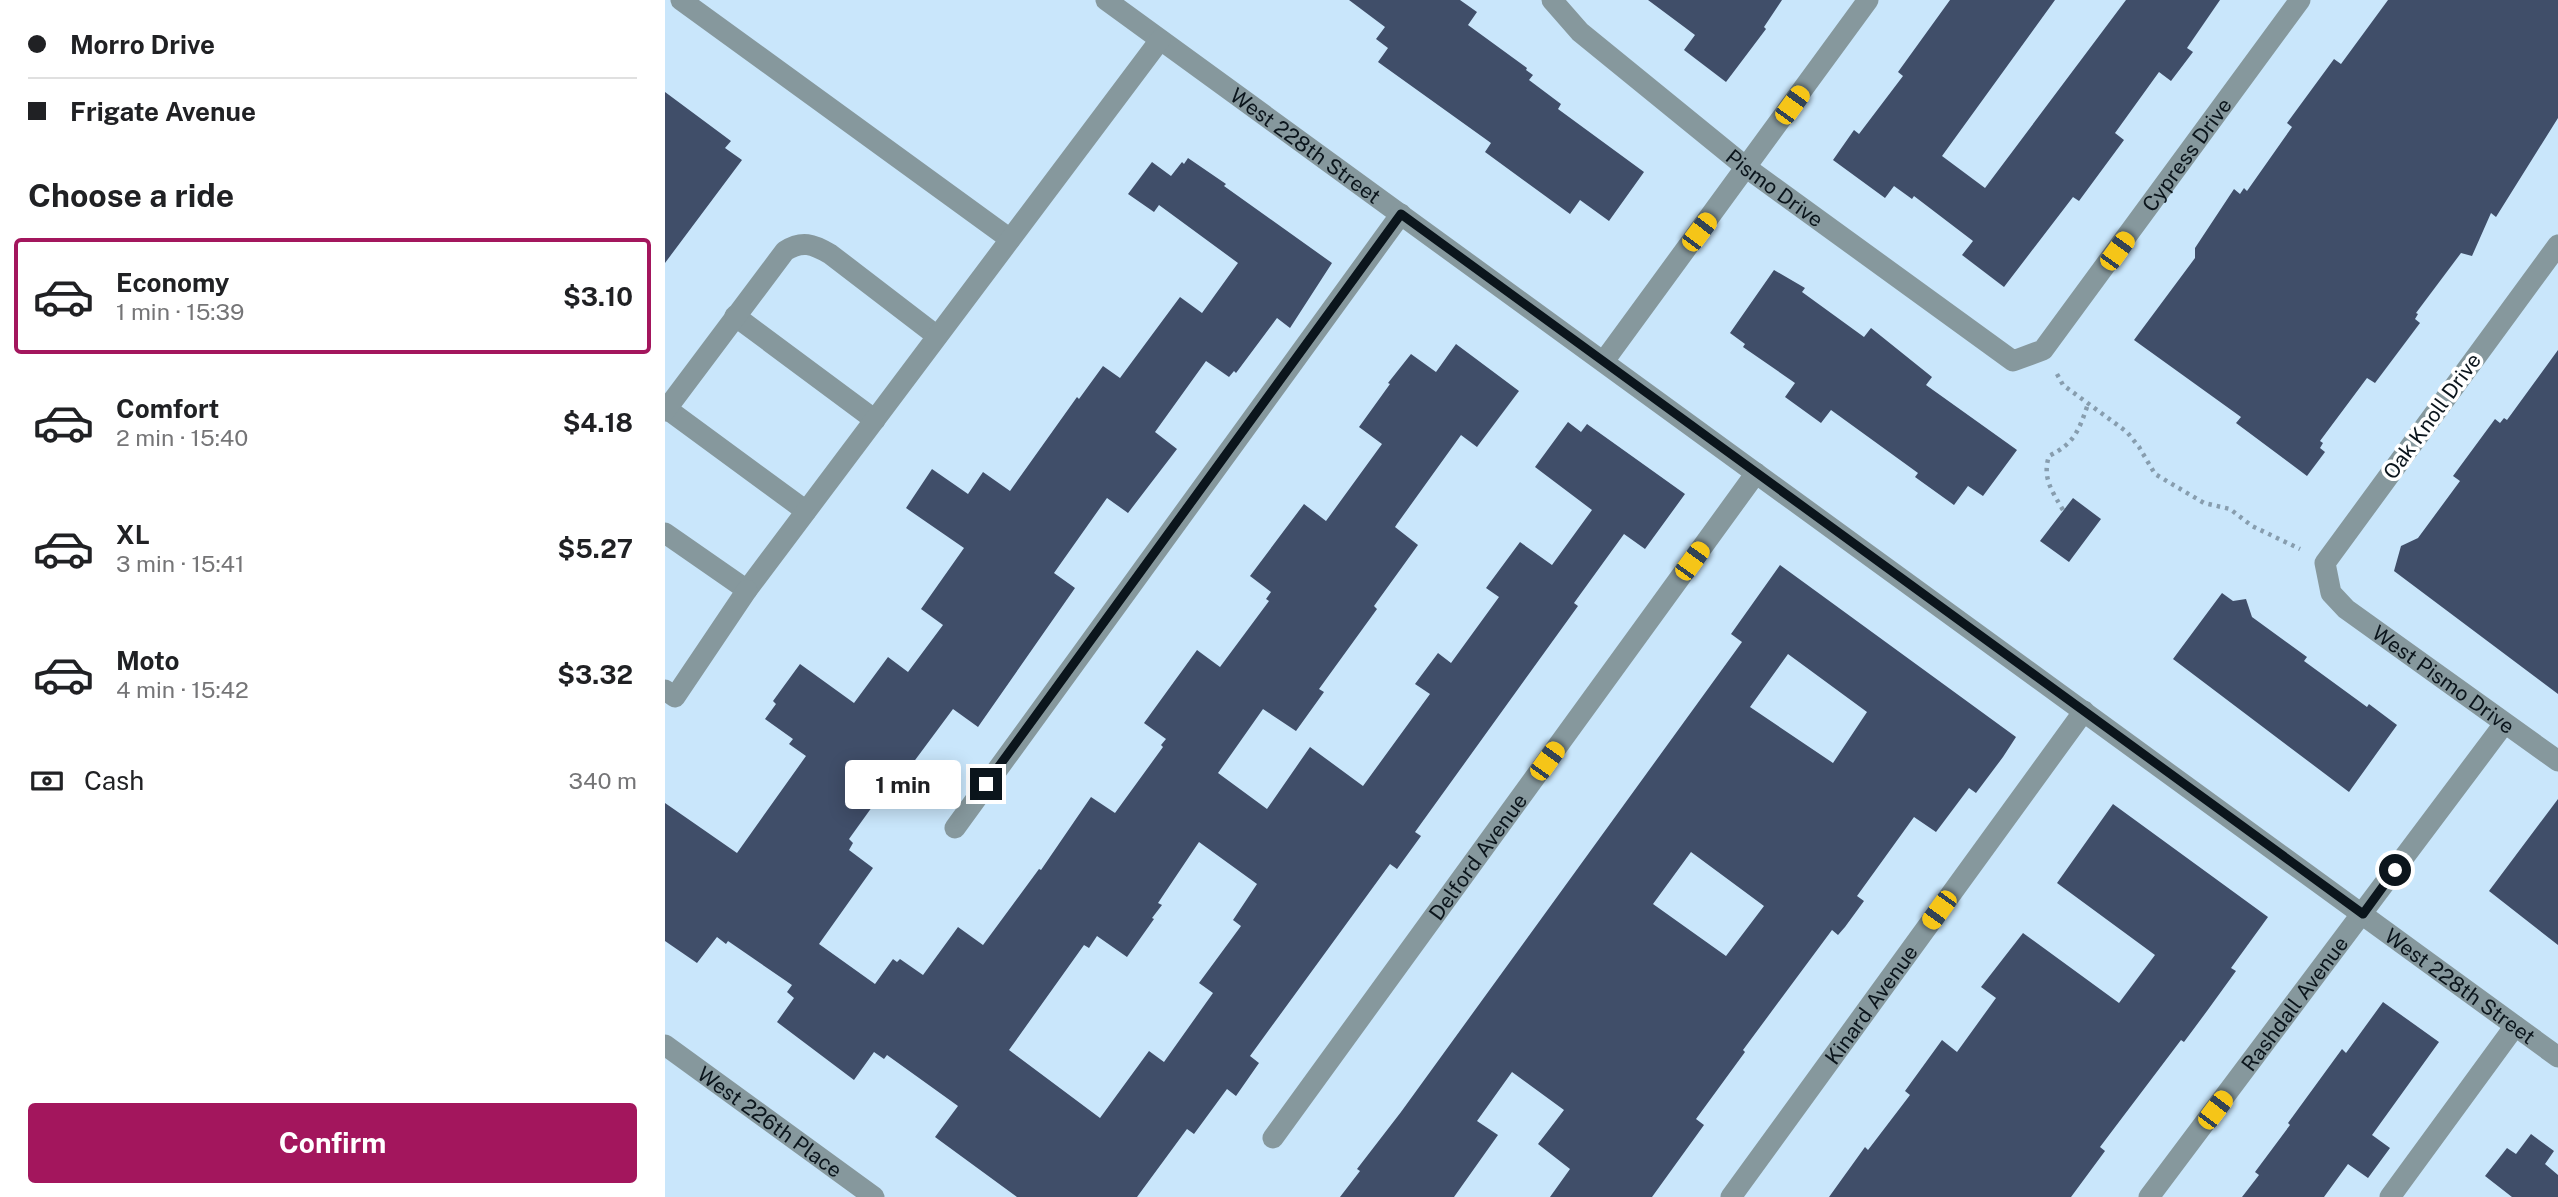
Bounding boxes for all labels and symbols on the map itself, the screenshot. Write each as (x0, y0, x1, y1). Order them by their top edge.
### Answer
street label: West 228th Street (1226, 82, 1386, 208)
car (1772, 82, 1813, 128)
street label: Cypress Drive (2137, 93, 2236, 216)
street label: Pismo Drive (1721, 144, 1828, 232)
car (1678, 209, 1721, 255)
car (2097, 228, 2138, 274)
street label: Oak Knoll Drive (2378, 348, 2486, 484)
car (1672, 538, 1713, 584)
street label: West Pismo Drive (2368, 620, 2520, 739)
car (1527, 738, 1568, 784)
callout: 1 min (846, 760, 961, 808)
route end (970, 768, 1002, 800)
street label: Delford Avenue (1423, 788, 1532, 925)
route start (2379, 854, 2411, 886)
car (1919, 887, 1960, 933)
street label: West 228th Street (2380, 923, 2540, 1049)
street label: Rashdall Avenue (2236, 931, 2353, 1076)
street label: Kinard Avenue (1819, 940, 1922, 1069)
street label: West 226th Place (693, 1061, 847, 1182)
car (2194, 1087, 2237, 1133)

